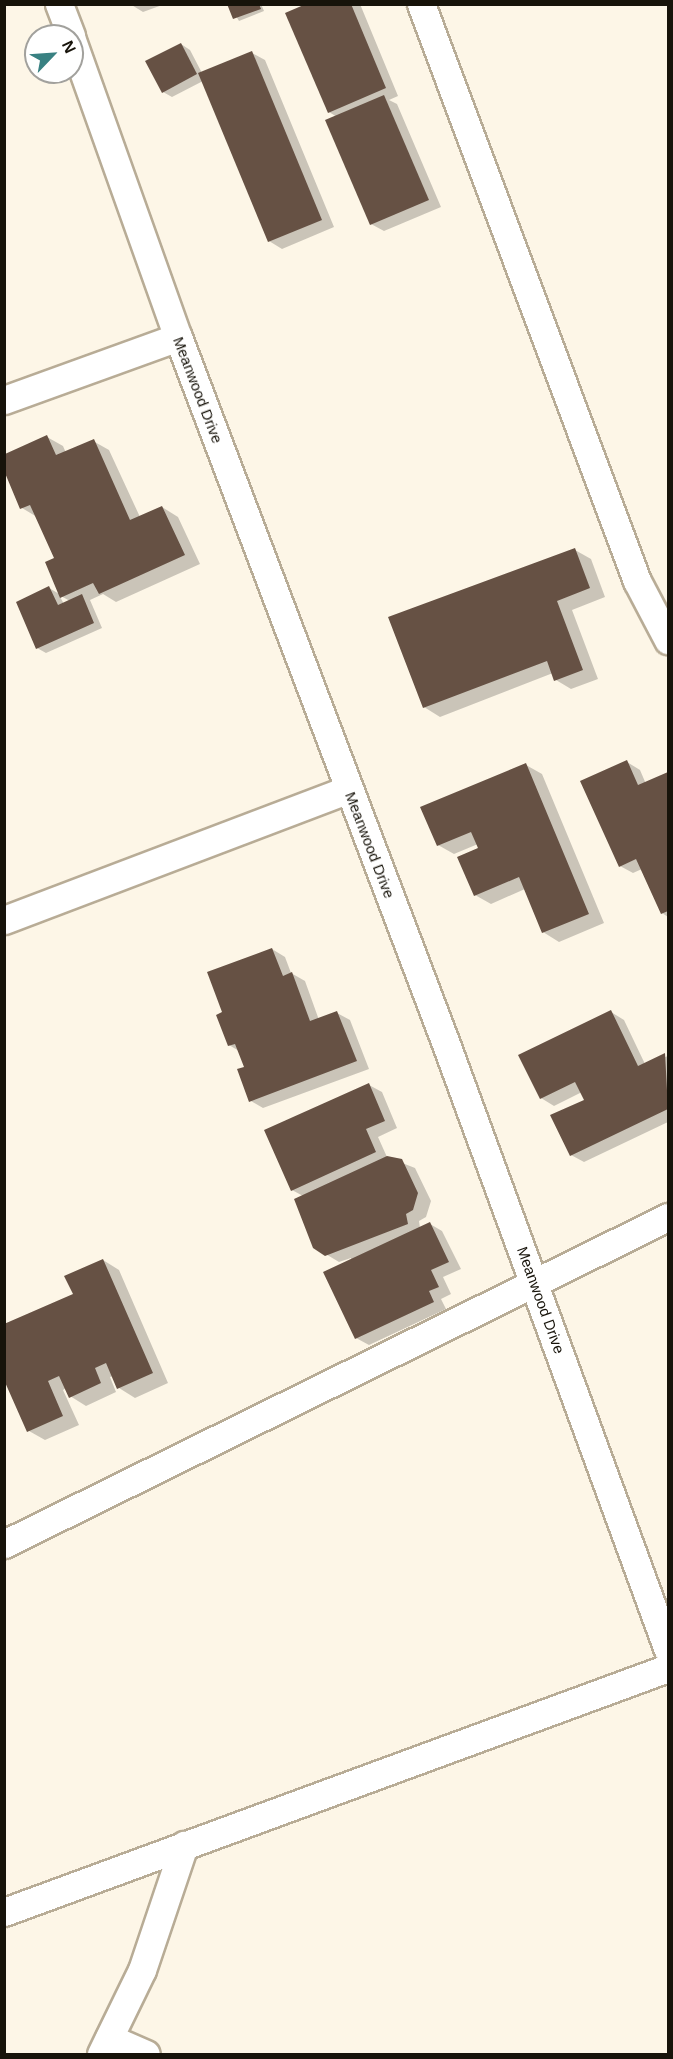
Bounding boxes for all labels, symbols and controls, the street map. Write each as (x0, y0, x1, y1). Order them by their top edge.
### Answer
north arrow (24, 24, 84, 84)
text: N (59, 38, 79, 56)
street label: Meanwood Drive (169, 334, 227, 446)
street label: Meanwood Drive (341, 789, 399, 901)
street label: Meanwood Drive (513, 1244, 569, 1356)

